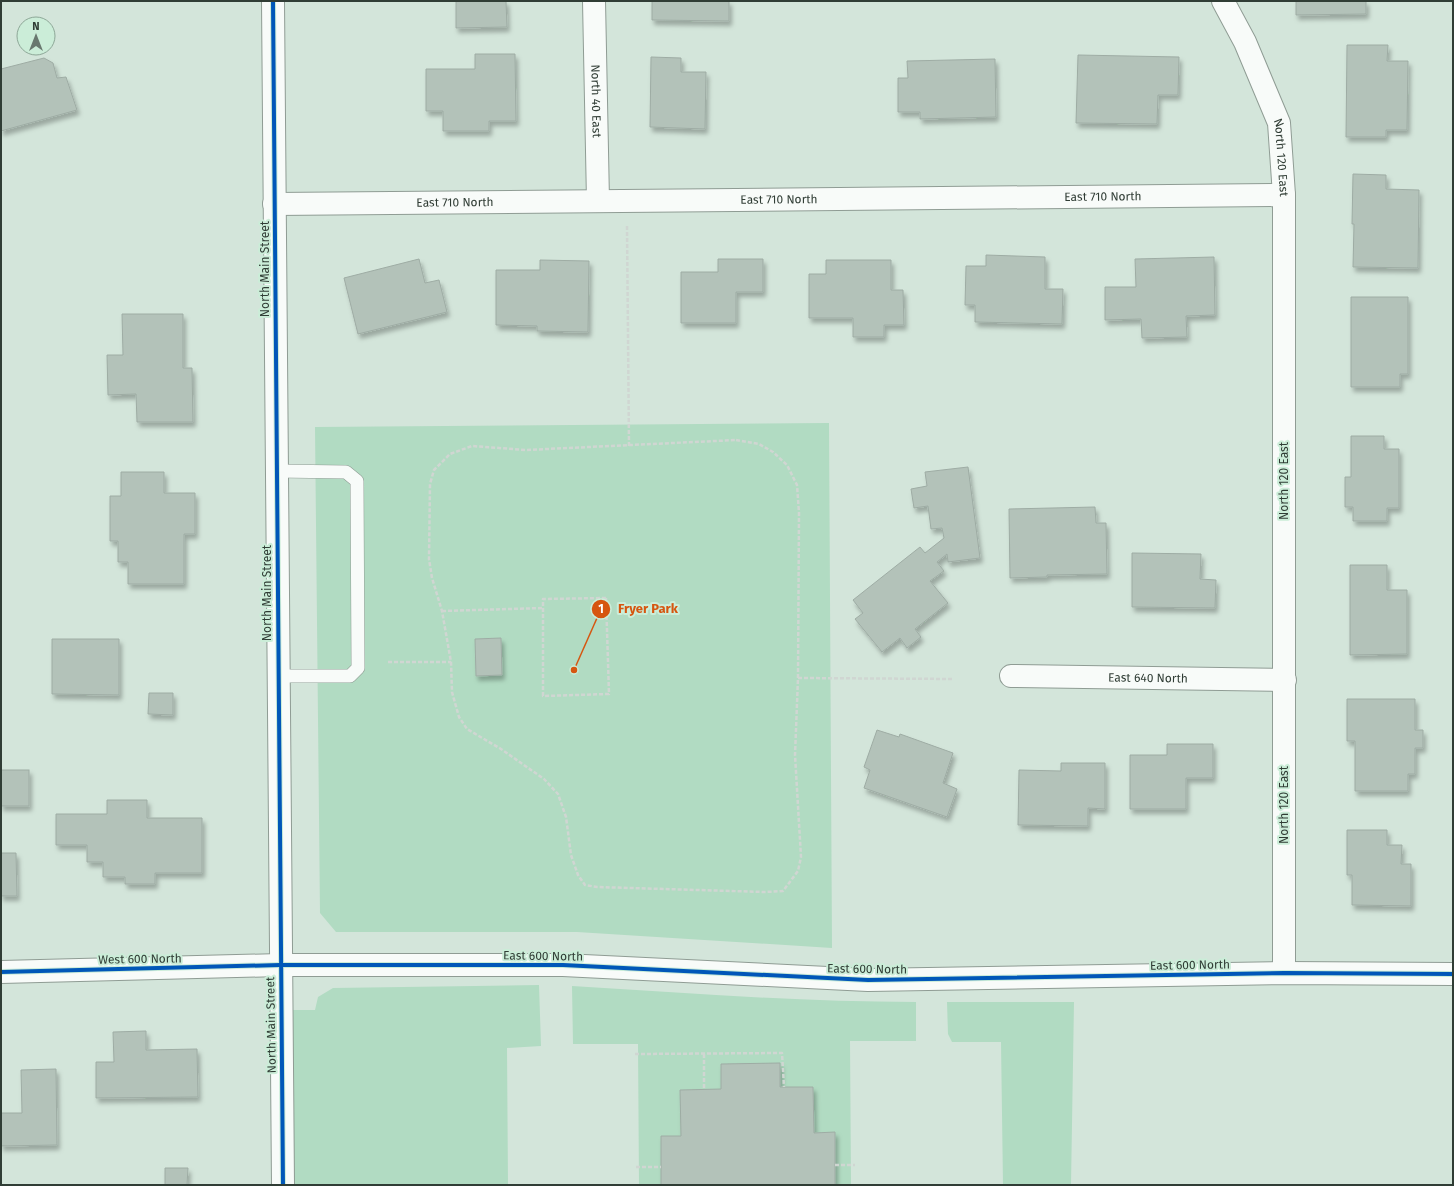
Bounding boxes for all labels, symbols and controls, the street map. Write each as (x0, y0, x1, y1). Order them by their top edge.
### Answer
north arrow (16, 16, 56, 56)
text: N (32, 20, 40, 33)
street label: North 40 East (588, 64, 604, 138)
street label: North 120 East (1271, 116, 1291, 198)
street label: East 710 North (1064, 189, 1142, 204)
street label: East 710 North (740, 192, 818, 207)
street label: East 710 North (416, 195, 494, 210)
street label: North Main Street (258, 220, 272, 317)
street label: North 120 East (1277, 441, 1291, 520)
street label: North Main Street (260, 544, 274, 641)
callout: Fryer Park (591, 596, 686, 621)
text: Fryer Park (618, 601, 679, 616)
text: 1 (598, 602, 604, 616)
street label: East 640 North (1108, 670, 1188, 686)
street label: North 120 East (1277, 765, 1291, 844)
street label: East 600 North (503, 948, 583, 964)
street label: West 600 North (98, 951, 182, 967)
street label: East 600 North (1150, 957, 1230, 973)
street label: East 600 North (827, 961, 907, 977)
street label: North Main Street (263, 976, 279, 1073)

